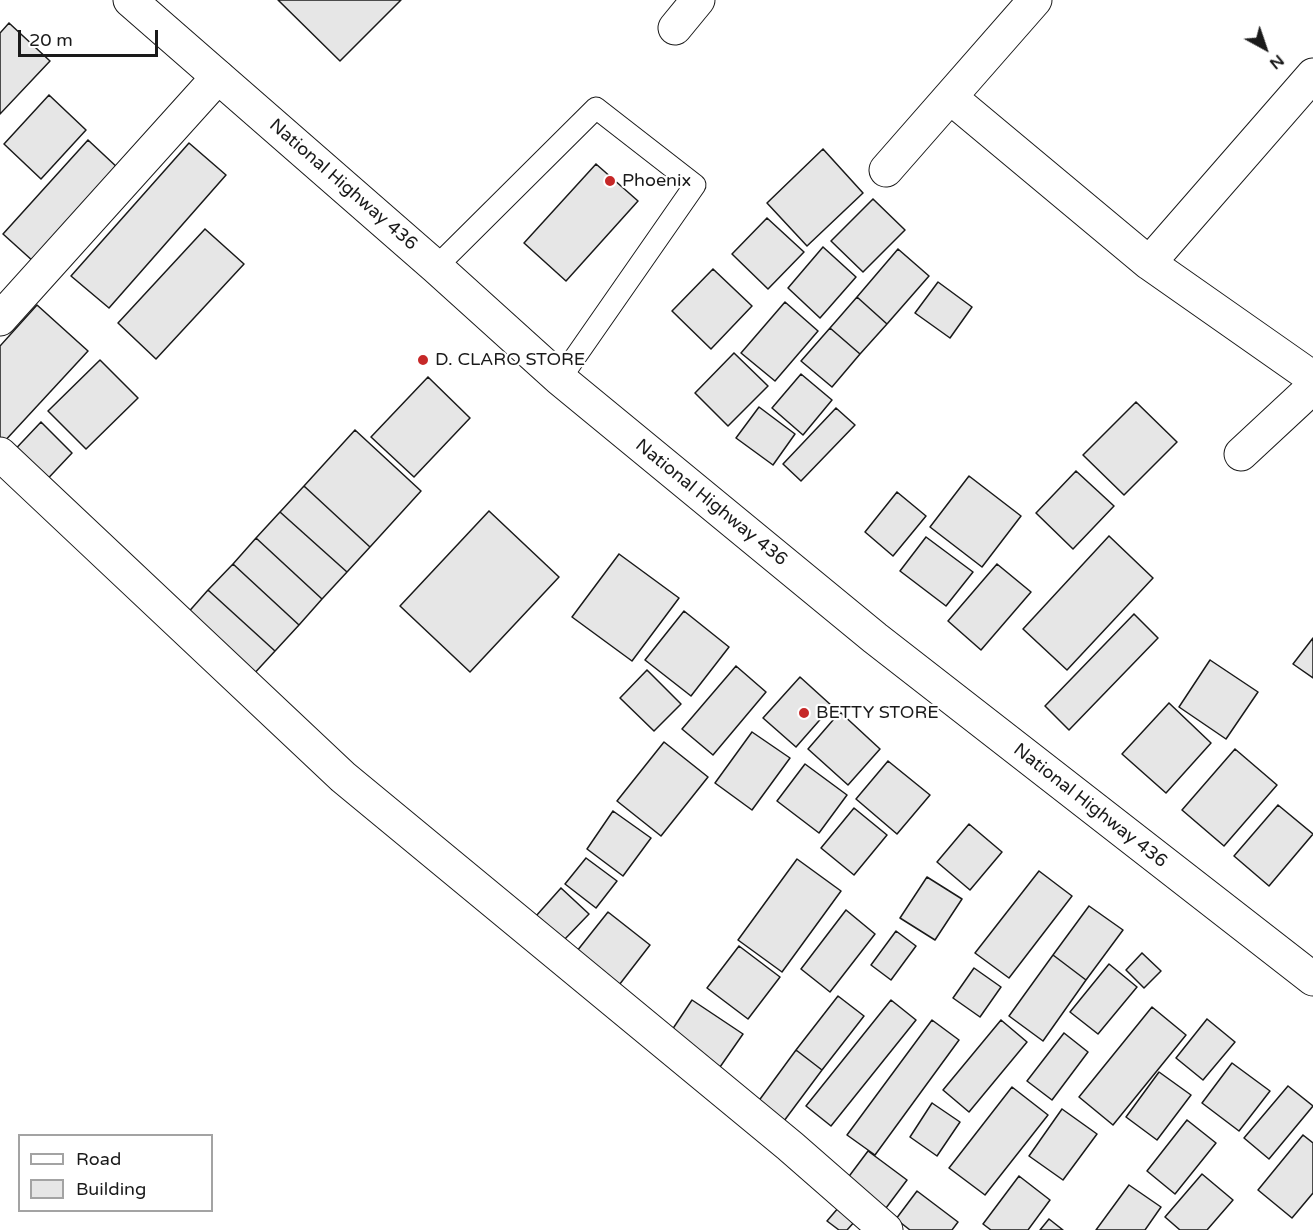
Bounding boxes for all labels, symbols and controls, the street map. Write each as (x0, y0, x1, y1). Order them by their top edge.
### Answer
scale bar (21, 18, 160, 56)
north arrow (1235, 18, 1295, 78)
text: 20 m (29, 29, 73, 51)
text: N (1265, 50, 1288, 74)
street label: National Highway 436 (264, 115, 422, 255)
place label: Phoenix (622, 170, 691, 192)
marker: Phoenix (603, 174, 617, 188)
place label: D. CLARO STORE (435, 349, 585, 371)
marker: D. CLARO STORE (416, 353, 430, 367)
street label: National Highway 436 (631, 435, 791, 571)
place label: BETTY STORE (816, 702, 939, 724)
marker: BETTY STORE (797, 706, 811, 720)
street label: National Highway 436 (1009, 739, 1171, 873)
legend (18, 1134, 213, 1212)
text: Road (76, 1148, 121, 1170)
text: Building (76, 1178, 146, 1200)

